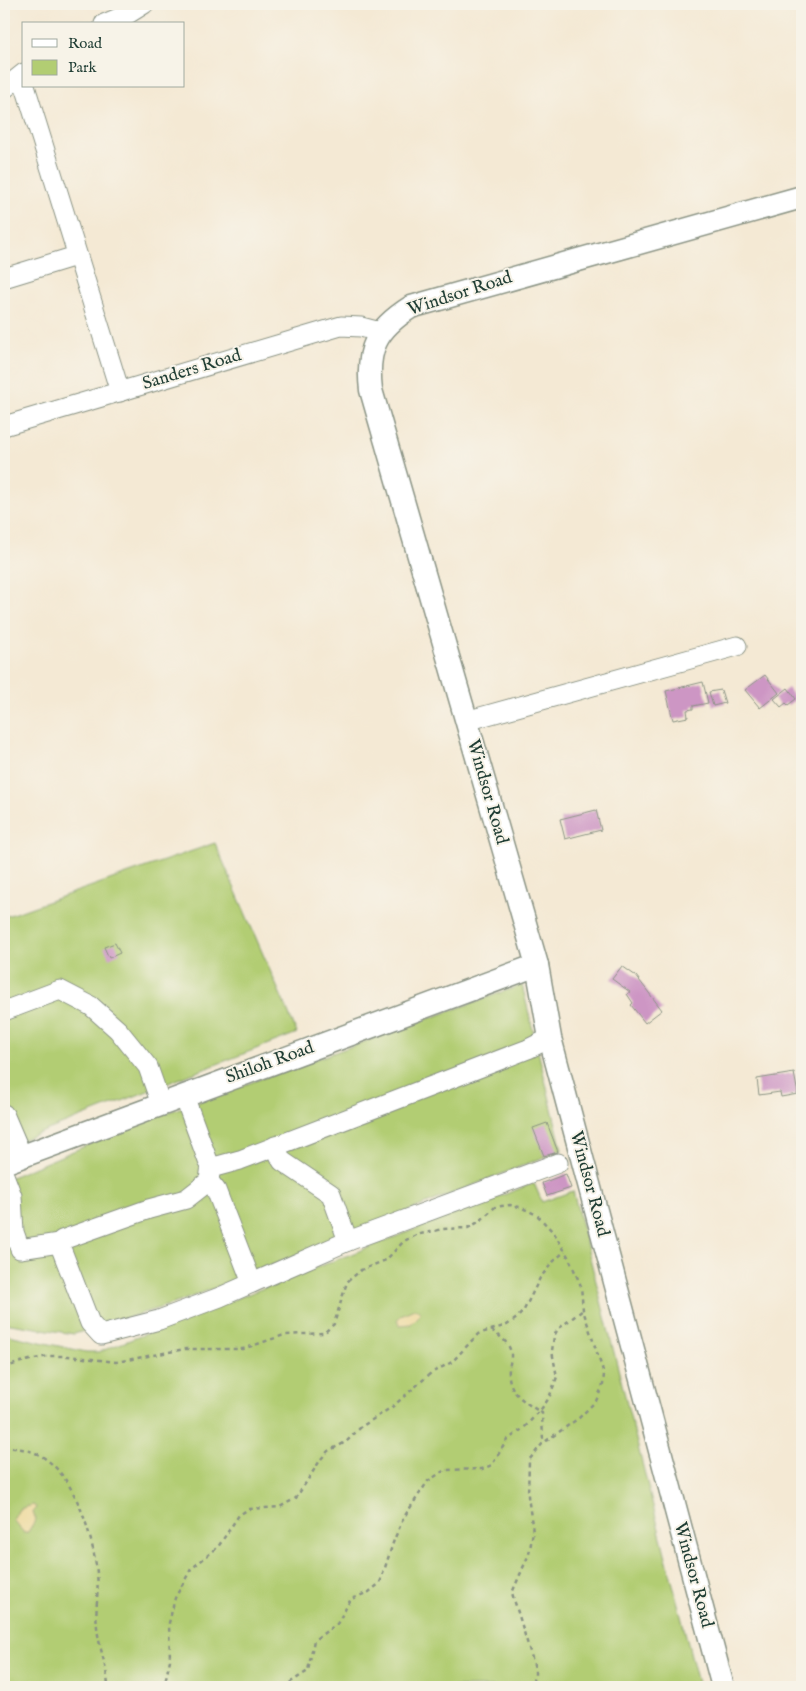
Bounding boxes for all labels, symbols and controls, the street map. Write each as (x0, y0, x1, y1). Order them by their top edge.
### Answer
legend (22, 22, 185, 88)
text: Road (68, 34, 103, 53)
text: Park (68, 58, 98, 77)
street label: Windsor Road (405, 266, 515, 322)
street label: Sanders Road (140, 344, 245, 396)
street label: Windsor Road (461, 737, 513, 848)
street label: Shiloh Road (223, 1036, 318, 1090)
street label: Windsor Road (564, 1129, 614, 1240)
street label: Windsor Road (668, 1520, 718, 1631)

